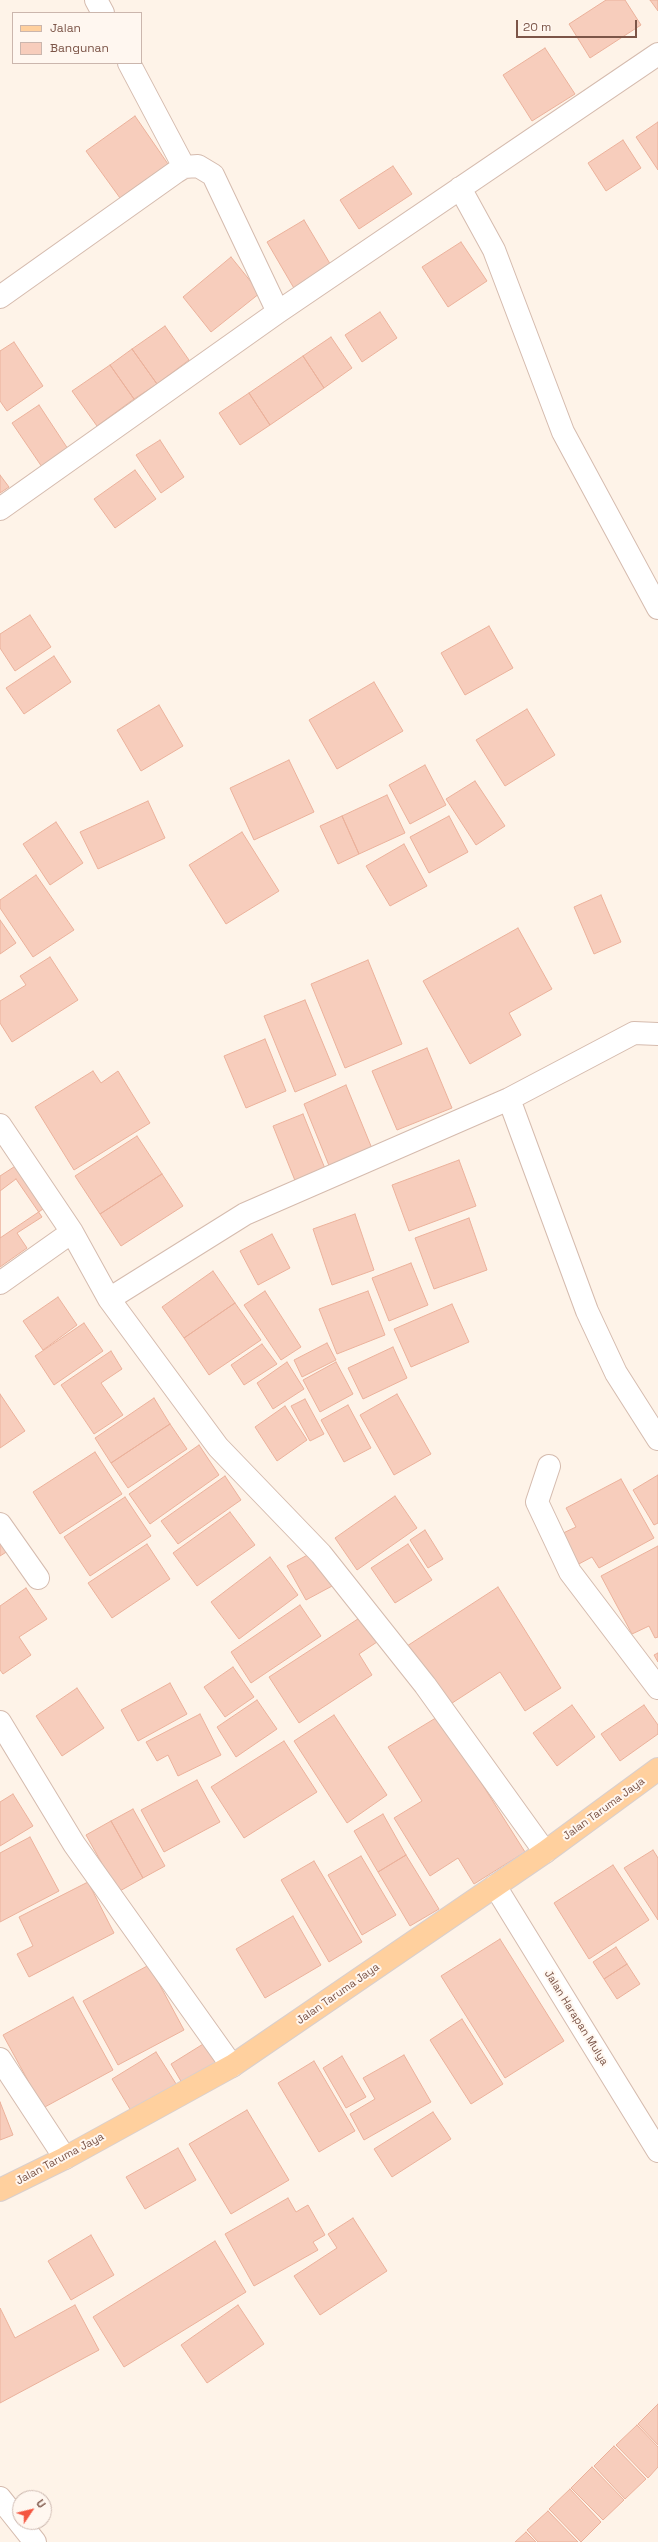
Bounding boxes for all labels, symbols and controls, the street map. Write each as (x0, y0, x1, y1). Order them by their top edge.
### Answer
legend (12, 12, 142, 64)
scale bar (518, 12, 639, 38)
text: 20 m (523, 19, 551, 35)
text: Jalan (50, 20, 81, 36)
text: Bangunan (50, 40, 109, 56)
street label: Jalan Taruma Jaya (560, 1775, 648, 1843)
street label: Jalan Taruma Jaya (294, 1960, 382, 2028)
street label: Jalan Harapan Mulya (541, 1968, 611, 2068)
street label: Jalan Taruma Jaya (14, 2130, 106, 2188)
north arrow (12, 2490, 52, 2530)
text: U (33, 2497, 49, 2511)

